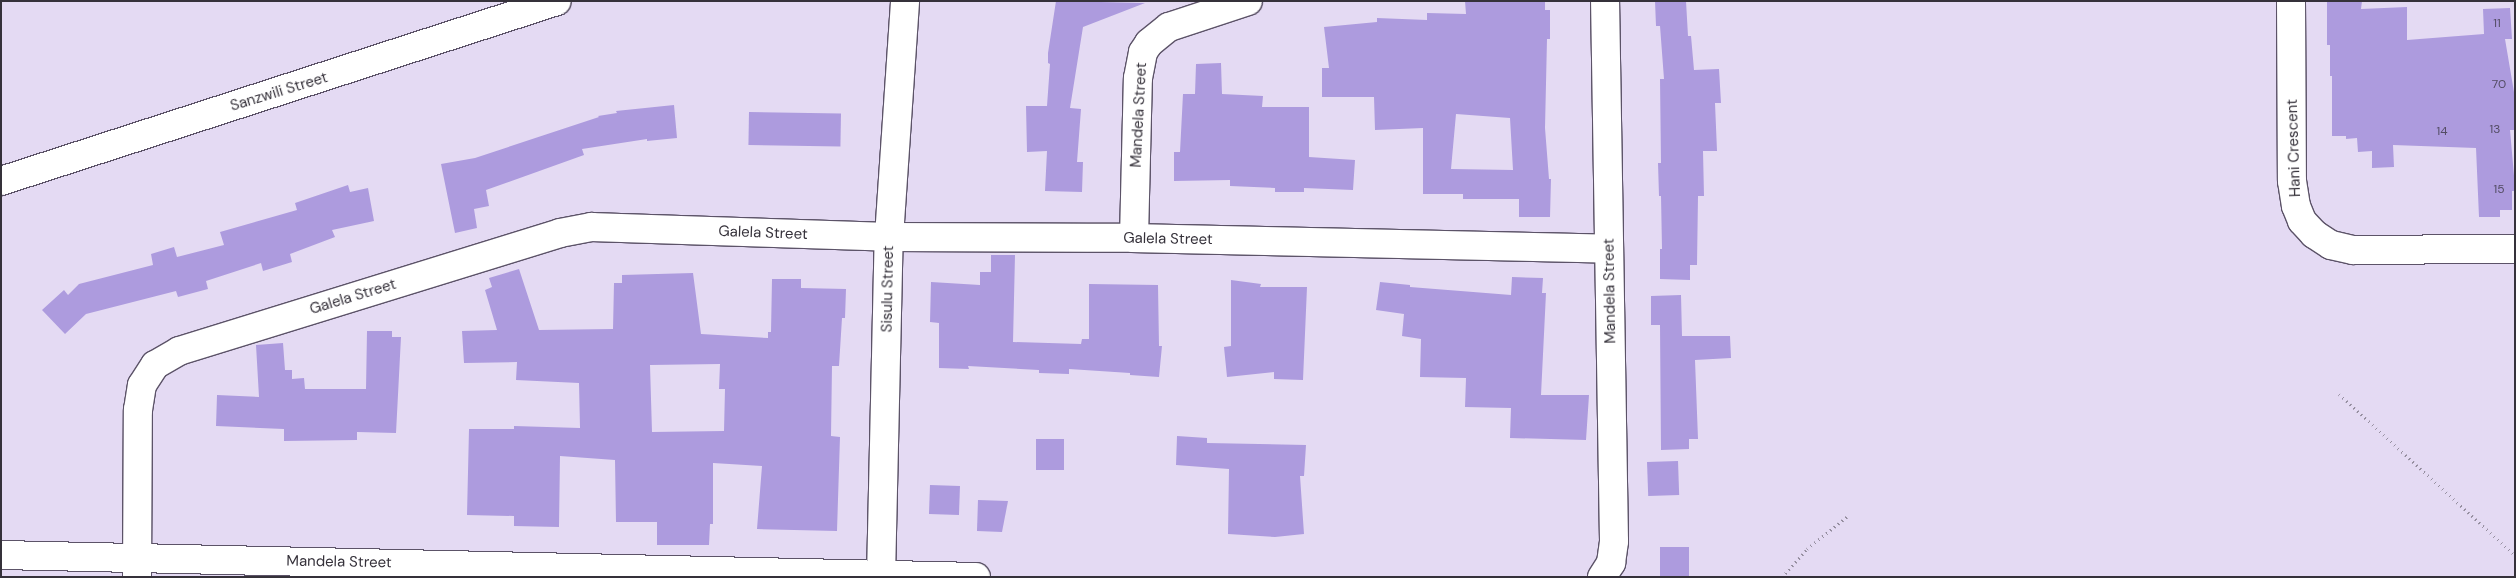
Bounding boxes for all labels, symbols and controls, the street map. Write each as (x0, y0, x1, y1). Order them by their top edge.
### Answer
house number: 11 (2493, 17, 2501, 31)
street label: Mandela Street (1127, 62, 1151, 168)
street label: Sanzwili Street (228, 69, 330, 115)
house number: 70 (2492, 78, 2506, 92)
street label: Hani Crescent (2283, 99, 2305, 197)
house number: 13 (2490, 123, 2500, 137)
house number: 14 (2436, 125, 2448, 139)
house number: 15 (2493, 183, 2505, 197)
street label: Galela Street (718, 222, 808, 244)
street label: Galela Street (1123, 229, 1213, 249)
street label: Mandela Street (1600, 238, 1620, 344)
street label: Sisulu Street (878, 245, 898, 333)
street label: Galela Street (308, 275, 398, 319)
street label: Mandela Street (286, 552, 392, 572)

